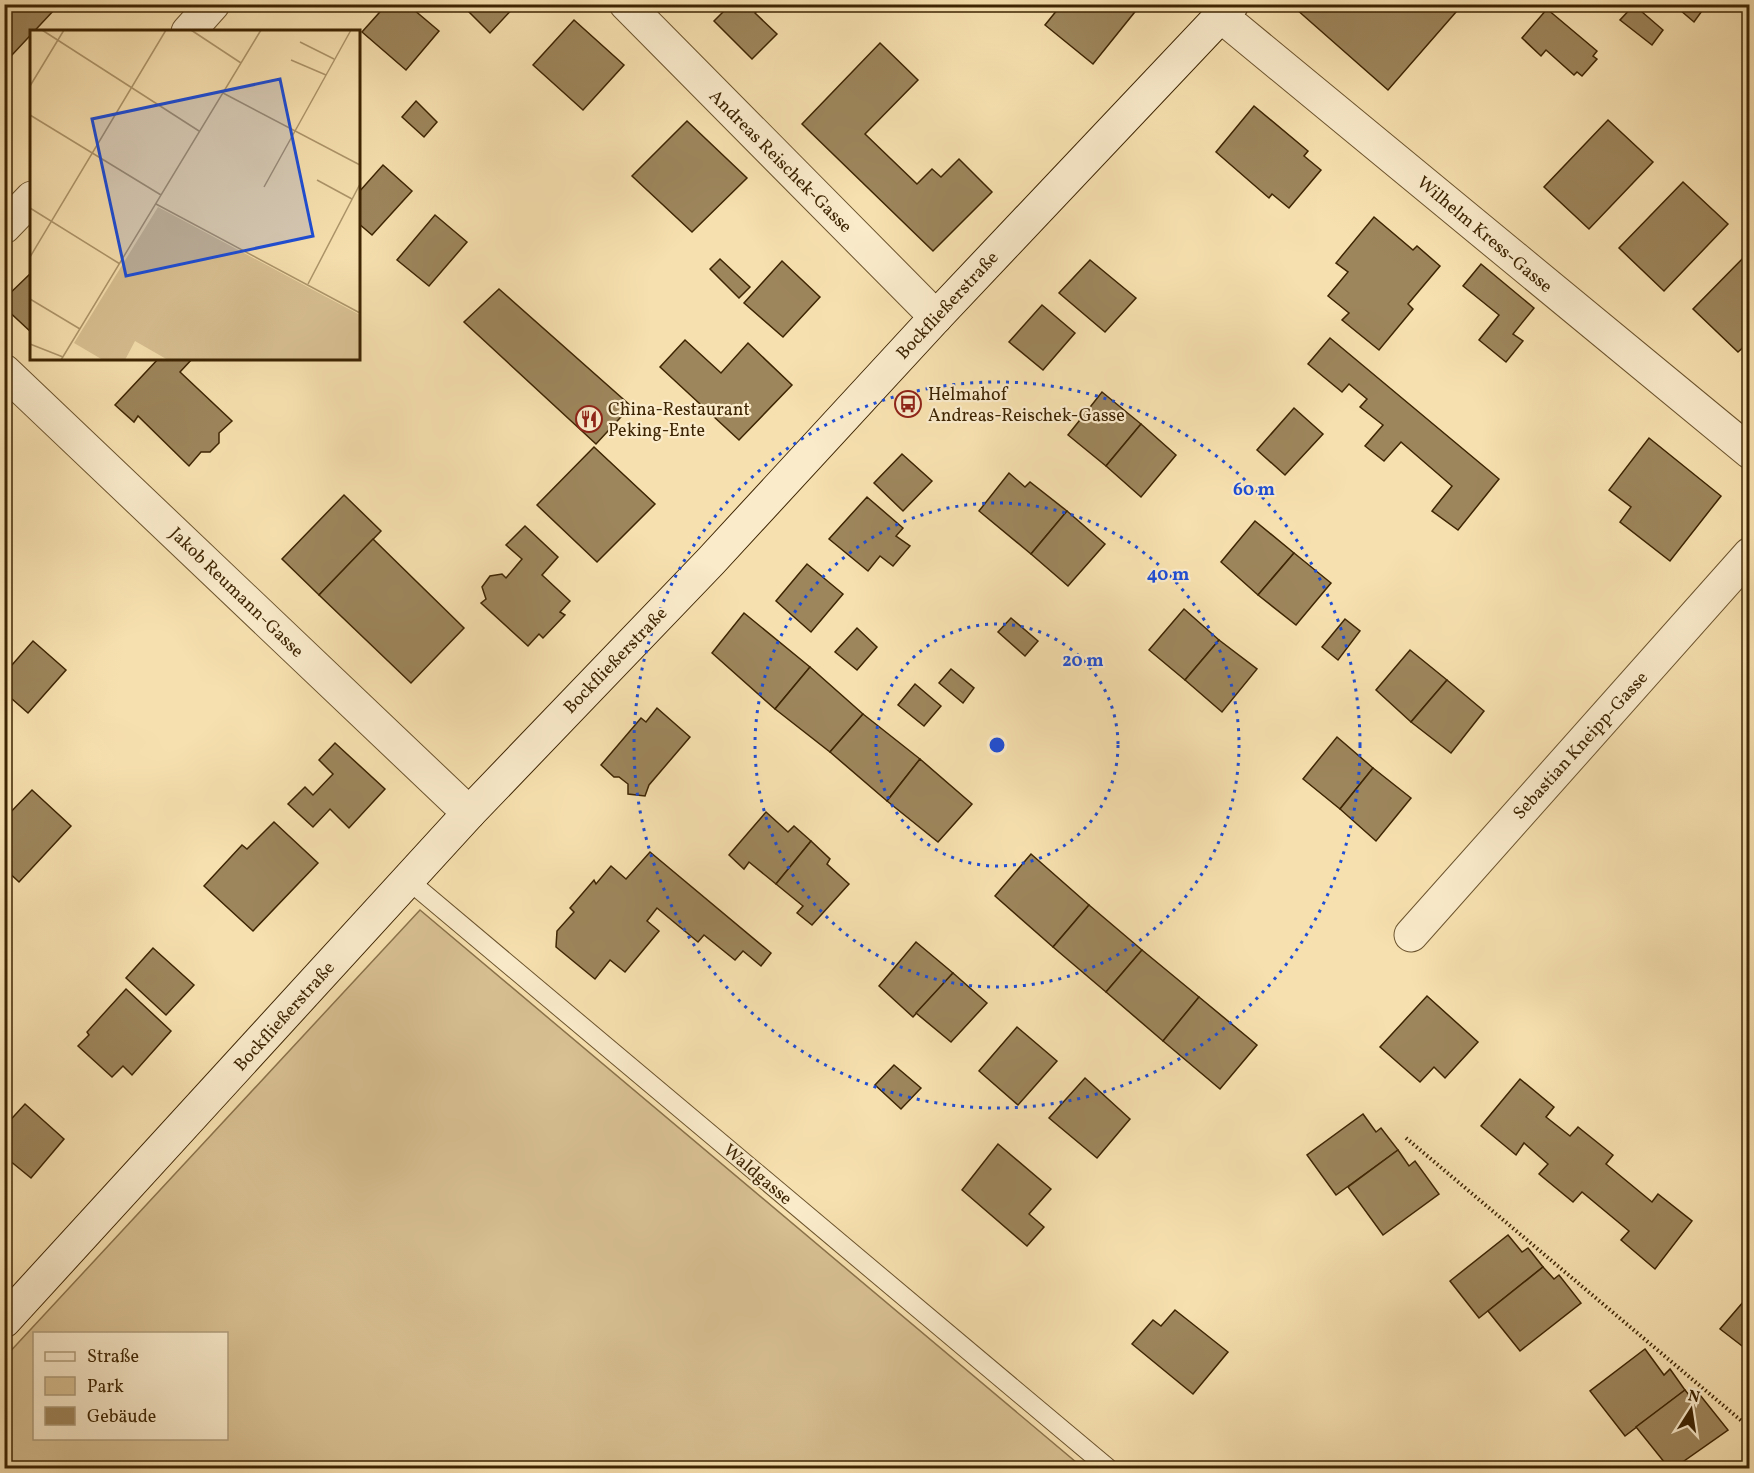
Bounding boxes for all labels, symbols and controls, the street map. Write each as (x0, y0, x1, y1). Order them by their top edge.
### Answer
inset map (30, 30, 360, 360)
street label: Andreas Reischek-Gasse (703, 85, 857, 239)
street label: Wilhelm Kress-Gasse (1411, 171, 1557, 299)
street label: Bockfließerstraße (891, 246, 1005, 366)
place label: Helmahof Andreas-Reischek-Gasse (928, 383, 1125, 429)
bus stop icon: Helmahof Andreas-Reischek-Gasse (893, 389, 923, 419)
place label: China-Restaurant Peking-Ente (608, 398, 750, 444)
restaurant icon: China-Restaurant Peking-Ente (574, 404, 604, 434)
text: 60 m (1233, 478, 1275, 503)
street label: Jakob Reumann-Gasse (163, 522, 309, 664)
text: 40 m (1147, 563, 1189, 588)
street label: Bockfließerstraße (558, 602, 674, 720)
text: 20 m (1062, 649, 1104, 674)
street label: Sebastian Kneipp-Gasse (1508, 666, 1654, 826)
centre of rings (987, 735, 1007, 755)
street label: Bockfließerstraße (229, 957, 341, 1077)
street label: Waldgasse (717, 1139, 797, 1212)
legend (33, 1332, 228, 1440)
text: Straße (87, 1345, 139, 1370)
text: Park (87, 1375, 124, 1400)
north arrow (1661, 1380, 1721, 1440)
text: N (1686, 1385, 1702, 1409)
text: Gebäude (87, 1405, 156, 1430)

